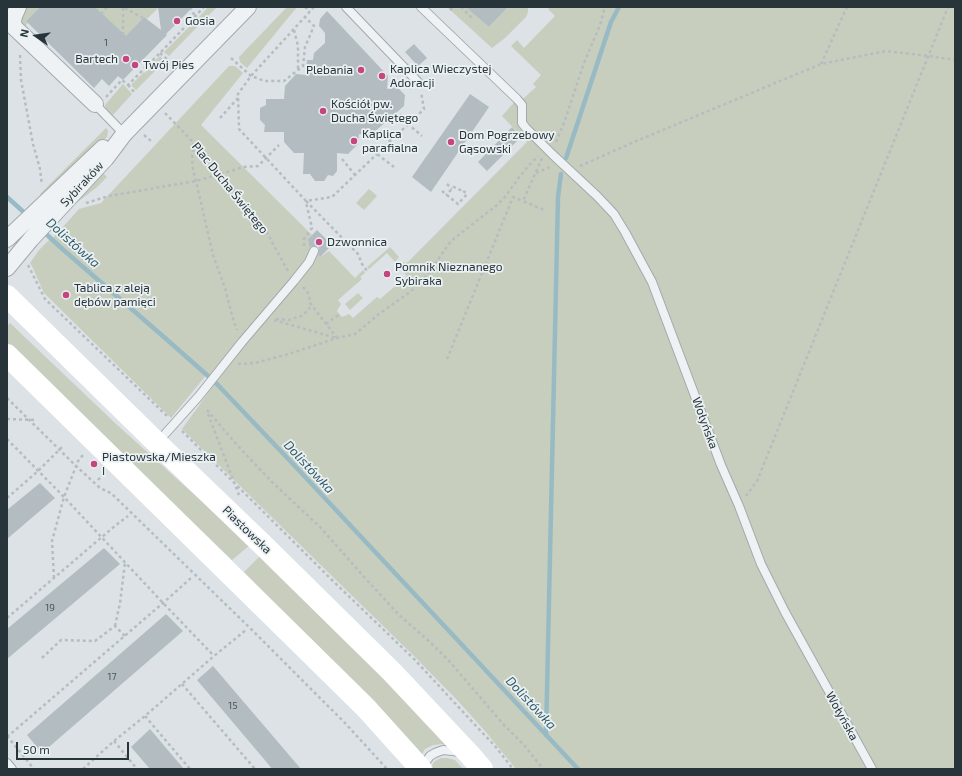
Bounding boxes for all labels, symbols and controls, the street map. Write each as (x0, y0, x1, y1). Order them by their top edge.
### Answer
place label: Gosia (185, 14, 215, 28)
north arrow (16, 16, 56, 56)
marker: Gosia (172, 16, 182, 26)
text: N (17, 28, 31, 39)
house number: 1 (104, 37, 108, 49)
place label: Bartech (75, 52, 118, 66)
marker: Bartech (121, 54, 131, 64)
place label: Twój Pies (143, 58, 194, 72)
marker: Twój Pies (130, 60, 140, 70)
place label: Kaplica Wieczystej Adoracji (390, 62, 492, 90)
place label: Plebania (306, 63, 353, 77)
marker: Plebania (356, 65, 366, 75)
marker: Kaplica Wieczystej Adoracji (377, 71, 387, 81)
place label: Kościół pw. Ducha Świętego (331, 97, 418, 125)
marker: Kościół pw. Ducha Świętego (318, 106, 328, 116)
place label: Kaplica parafialna (362, 127, 418, 155)
place label: Dom Pogrzebowy Gąsowski (459, 128, 555, 156)
marker: Kaplica parafialna (349, 136, 359, 146)
marker: Dom Pogrzebowy Gąsowski (446, 137, 456, 147)
street label: Plac Ducha Świętego (189, 140, 271, 236)
street label: Sybiraków (57, 158, 107, 210)
water label: Dolistówka (43, 215, 103, 271)
place label: Dzwonnica (327, 235, 387, 249)
marker: Dzwonnica (314, 237, 324, 247)
place label: Pomnik Nieznanego Sybiraka (395, 260, 503, 288)
marker: Pomnik Nieznanego Sybiraka (382, 269, 392, 279)
place label: Tablica z aleją dębów pamięci (74, 281, 156, 309)
marker: Tablica z aleją dębów pamięci (61, 290, 71, 300)
street label: Wołyńska (689, 395, 721, 451)
water label: Dolistówka (280, 437, 338, 497)
place label: Piastowska/Mieszka I (102, 450, 216, 478)
marker: Piastowska/Mieszka I (89, 459, 99, 469)
street label: Piastowska (219, 503, 275, 557)
house number: 19 (45, 602, 55, 614)
house number: 17 (107, 671, 117, 683)
water label: Dolistówka (502, 673, 560, 733)
street label: Wołyńska (823, 689, 861, 743)
house number: 15 (228, 700, 238, 712)
scale bar (18, 734, 131, 760)
text: 50 m (23, 742, 50, 756)

